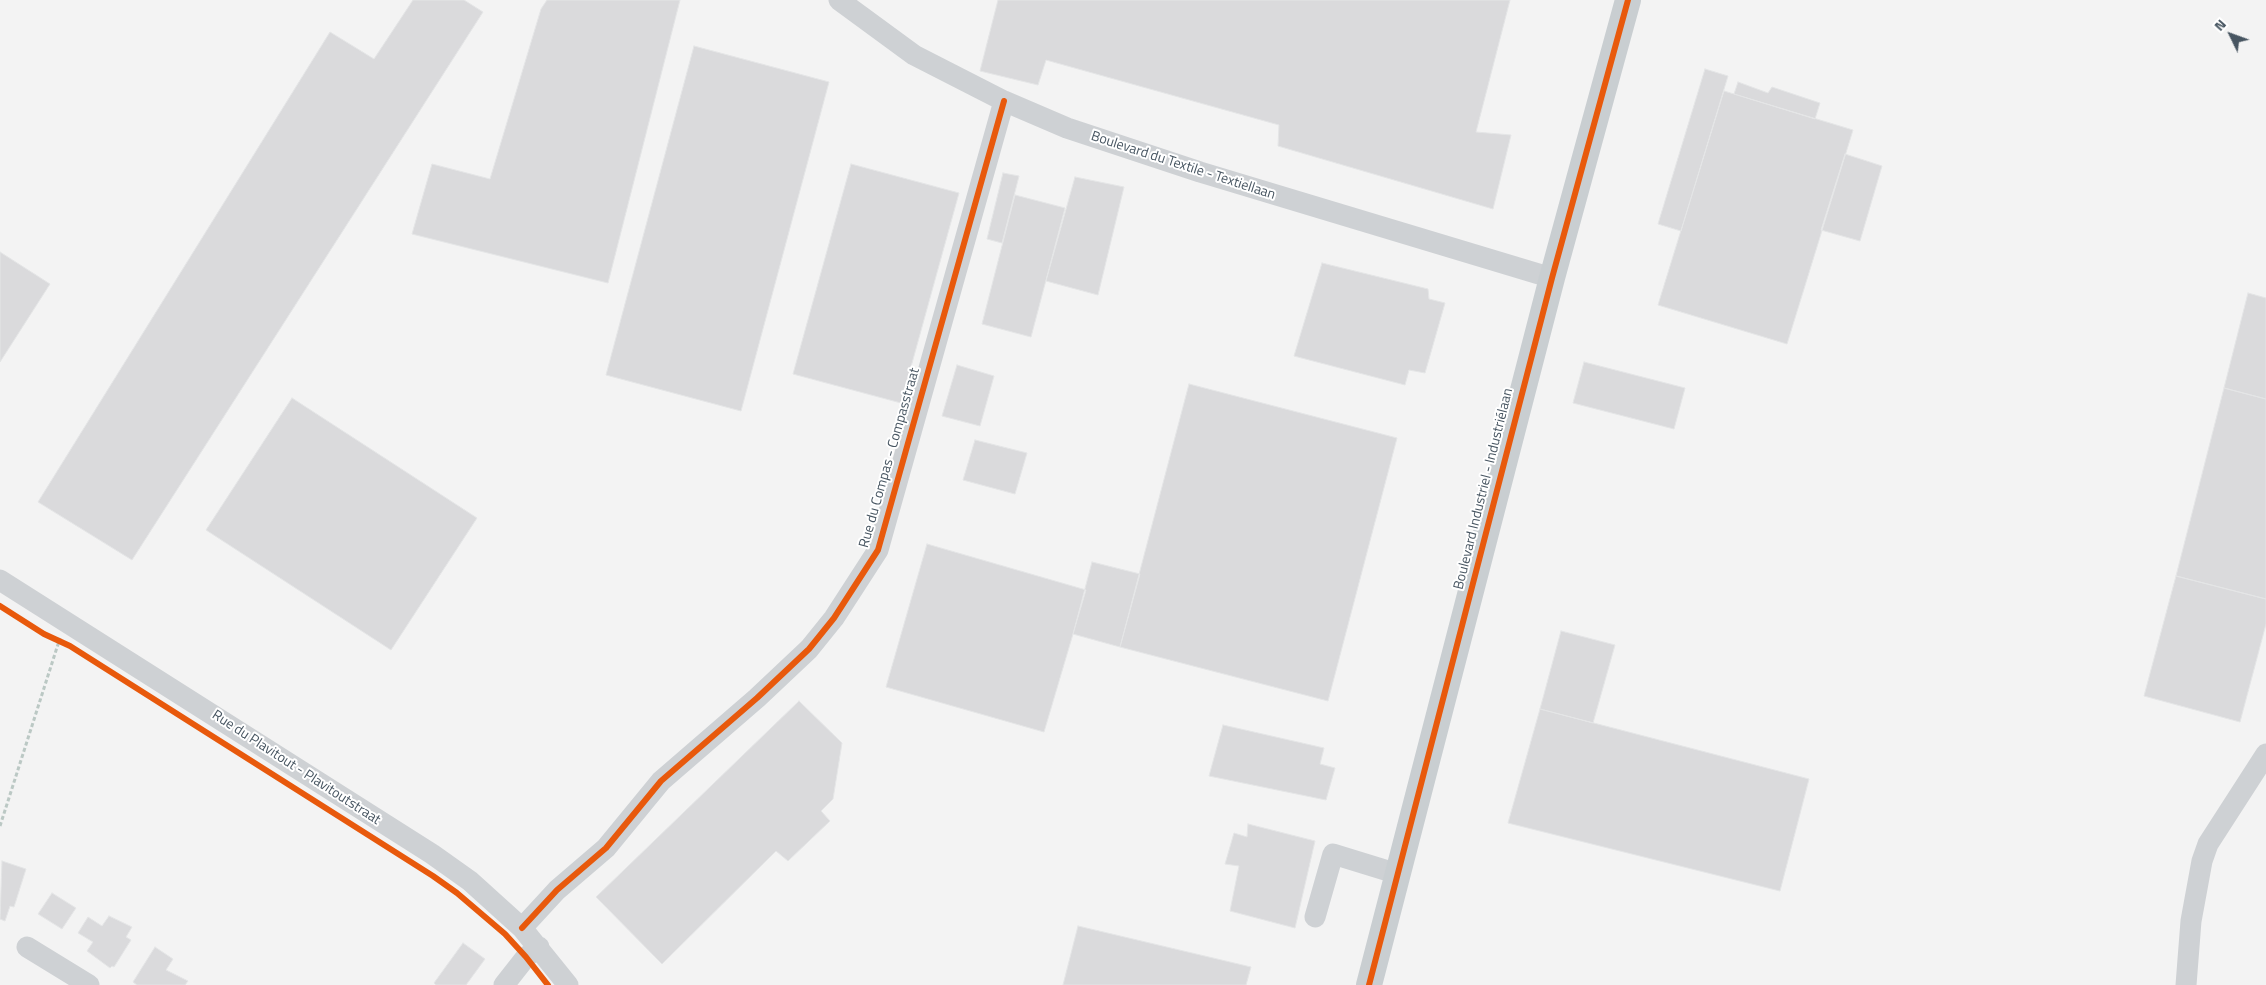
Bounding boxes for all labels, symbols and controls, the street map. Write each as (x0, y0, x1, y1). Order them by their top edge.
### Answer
north arrow (2206, 10, 2256, 60)
text: N (2208, 14, 2231, 35)
street label: Boulevard du Textile - Textiellaan (1089, 128, 1277, 204)
street label: Rue du Compas - Compasstraat (856, 366, 924, 550)
street label: Boulevard Industriel - Industriélaan (1451, 386, 1517, 592)
street label: Rue du Plavitout - Plavitoutstraat (209, 707, 383, 829)

